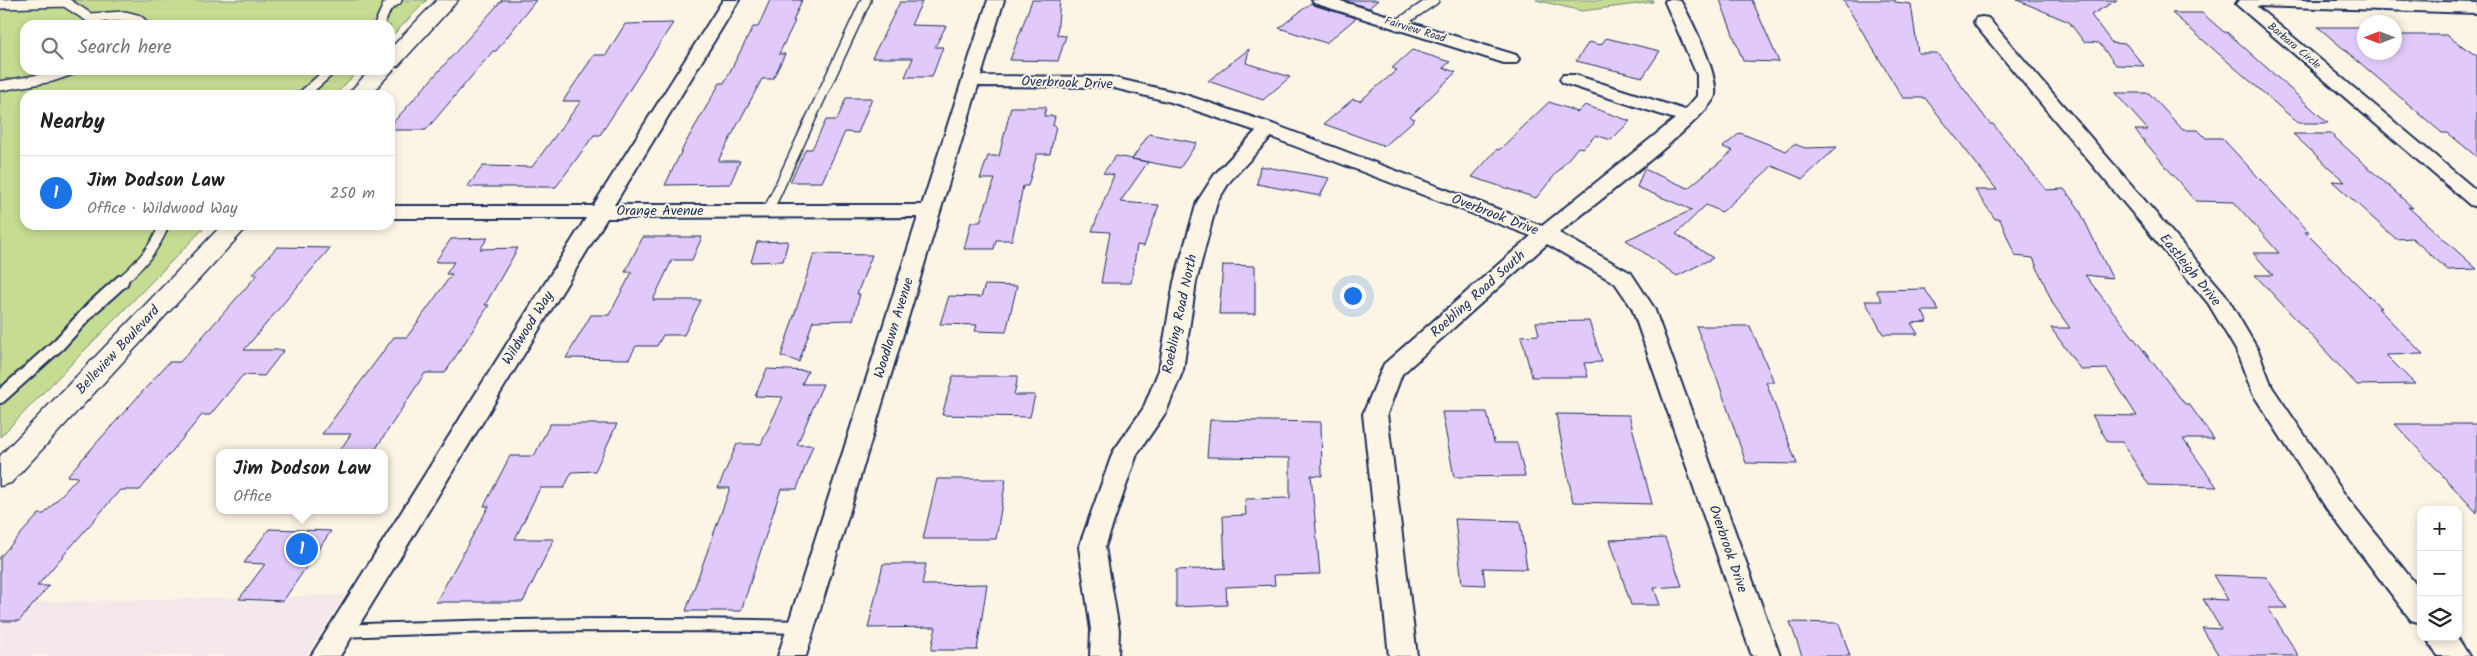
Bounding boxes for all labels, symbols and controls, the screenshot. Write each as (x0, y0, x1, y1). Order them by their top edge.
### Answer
street label: Fairview Road (1382, 12, 1448, 48)
north arrow (2357, 15, 2402, 60)
street label: Barbara Circle (2263, 18, 2325, 74)
search box (20, 20, 395, 75)
text: Search here (78, 33, 172, 63)
icon: search (38, 34, 66, 62)
street label: Overbrook Drive (1021, 70, 1114, 96)
text: Nearby (40, 106, 105, 139)
text: Jim Dodson Law (87, 166, 225, 196)
text: 1 (54, 181, 58, 206)
text: 250 m (330, 181, 375, 206)
street label: Overbrook Drive (1448, 188, 1542, 242)
text: Office · Wildwood Way (87, 196, 238, 221)
street label: Orange Avenue (616, 200, 704, 222)
street label: Eastleigh Drive (2154, 229, 2227, 312)
street label: Roebling Road South (1425, 245, 1531, 343)
street label: Roebling Road North (1157, 252, 1203, 376)
street label: Woodlawn Avenue (868, 274, 920, 381)
your location (1340, 283, 1366, 309)
street label: Wildwood Way (497, 286, 560, 369)
street label: Belleview Boulevard (71, 300, 166, 399)
popup (216, 449, 388, 514)
text: Jim Dodson Law (233, 454, 371, 484)
text: Office (233, 484, 272, 509)
street label: Overbrook Drive (1703, 502, 1754, 596)
map controls (2417, 506, 2462, 641)
button: + (2417, 506, 2462, 551)
pin: 1 (286, 530, 318, 568)
button: − (2417, 551, 2462, 596)
button: layers (2417, 596, 2462, 641)

